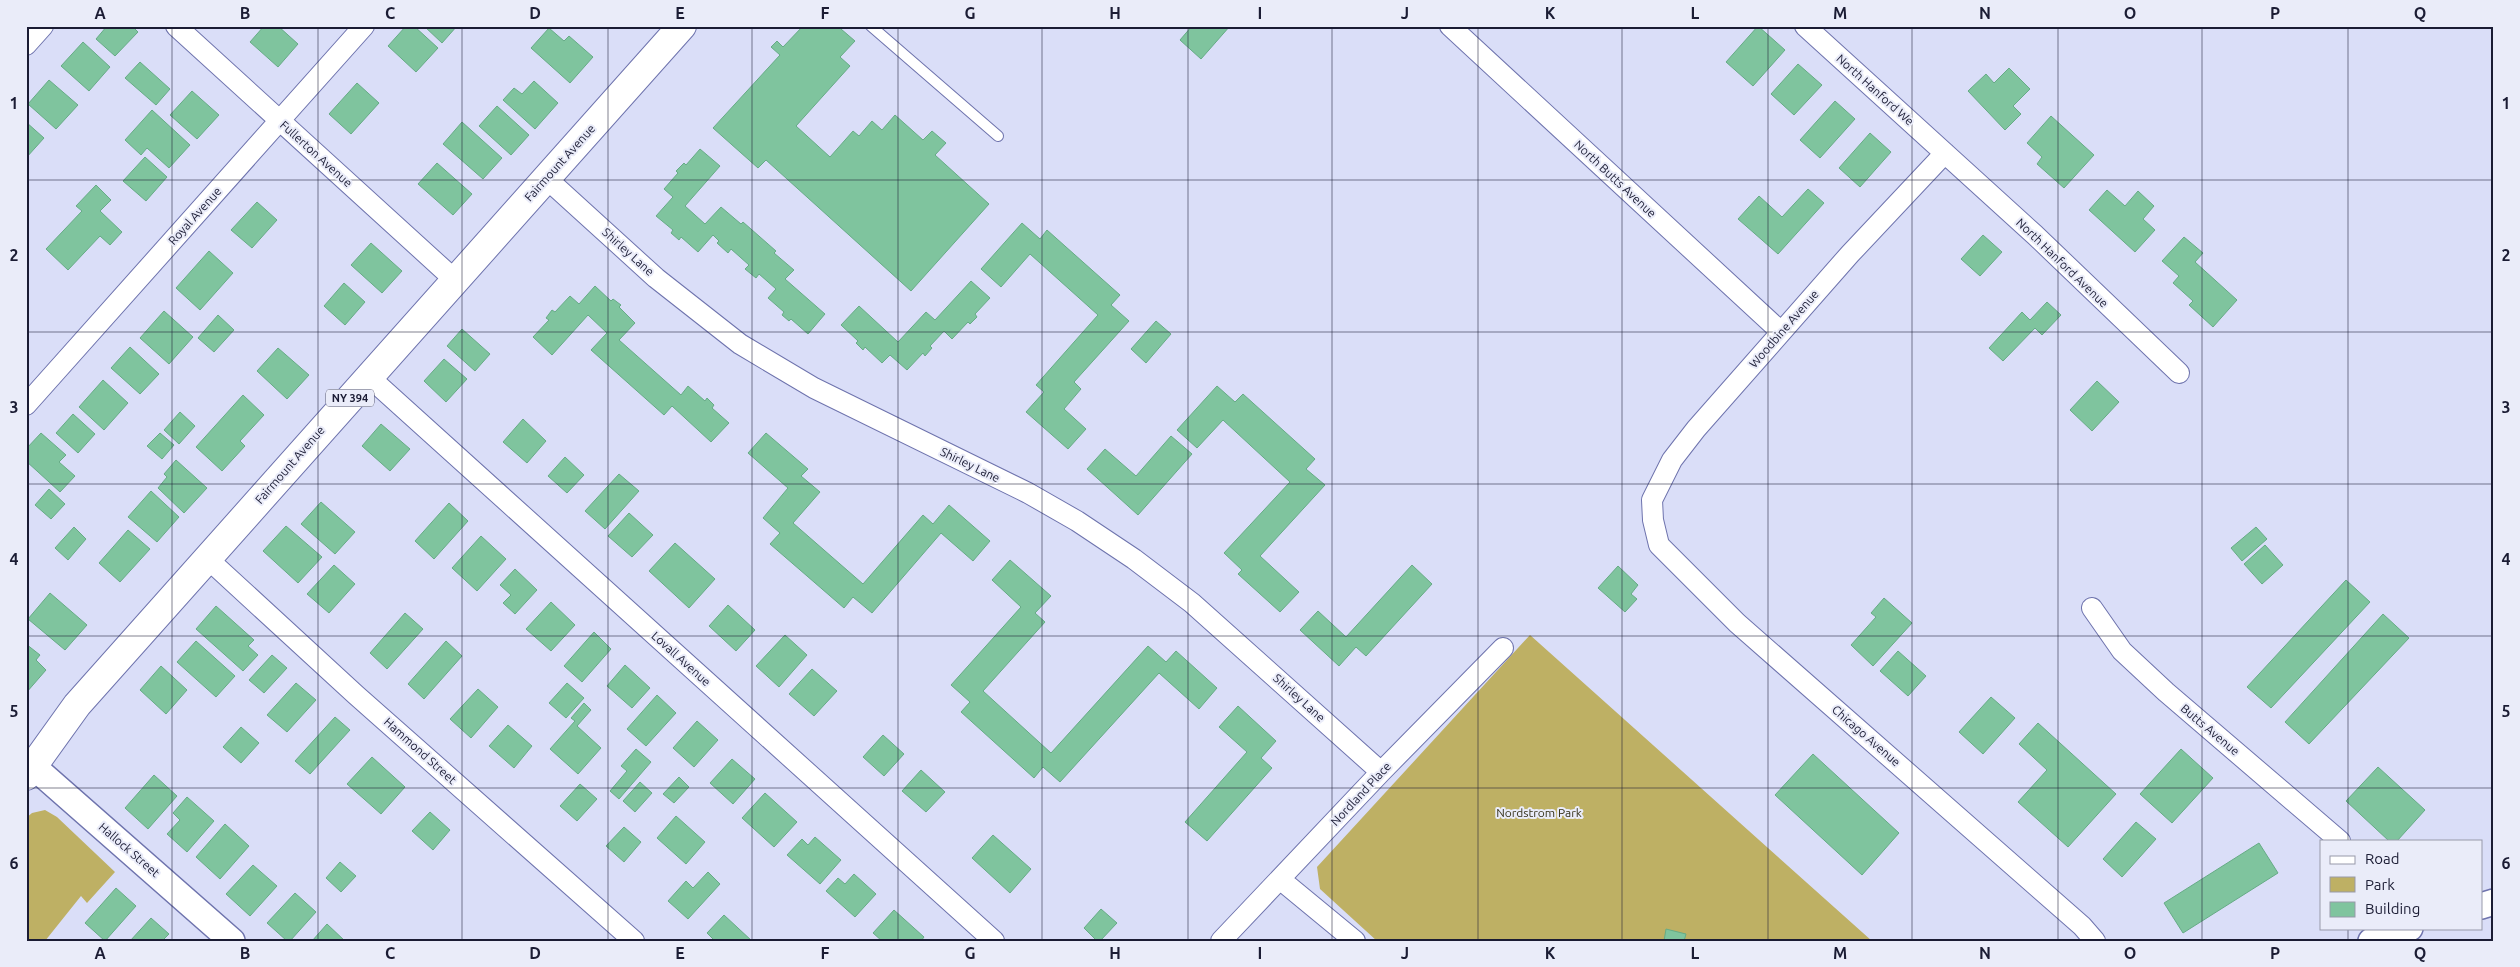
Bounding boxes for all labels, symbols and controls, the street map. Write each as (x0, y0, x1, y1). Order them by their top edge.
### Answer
text: A (94, 4, 106, 22)
text: B (240, 4, 250, 22)
text: C (385, 4, 395, 22)
text: D (529, 4, 541, 22)
text: E (675, 4, 685, 22)
text: F (821, 4, 830, 22)
text: G (964, 4, 976, 22)
text: H (1109, 4, 1121, 22)
text: I (1258, 4, 1262, 22)
text: J (1401, 4, 1409, 22)
text: K (1545, 4, 1556, 22)
text: L (1691, 4, 1700, 22)
text: M (1833, 4, 1847, 22)
text: N (1979, 4, 1991, 22)
text: O (2124, 4, 2136, 22)
text: P (2270, 4, 2280, 22)
text: Q (2414, 4, 2426, 22)
street label: North Hanford We (1834, 52, 1917, 128)
text: 1 (9, 94, 19, 112)
text: 1 (2501, 94, 2511, 112)
street label: Fullerton Avenue (278, 118, 355, 189)
street label: Fairmount Avenue (522, 122, 597, 204)
street label: North Butts Avenue (1572, 137, 1659, 220)
street label: Royal Avenue (165, 184, 224, 247)
street label: North Hanford Avenue (2014, 216, 2111, 310)
street label: Shirley Lane (600, 225, 657, 278)
text: 2 (9, 246, 19, 264)
text: 2 (2501, 246, 2511, 264)
street label: Woodbine Avenue (1746, 287, 1821, 370)
road number: NY 394 (326, 389, 374, 406)
text: 3 (9, 398, 19, 416)
text: 3 (2501, 398, 2511, 416)
street label: Fairmount Avenue (252, 423, 327, 506)
street label: Shirley Lane (938, 445, 1002, 485)
text: 4 (9, 550, 19, 568)
text: 4 (2501, 550, 2511, 568)
street label: Lovall Avenue (649, 629, 713, 688)
street label: Shirley Lane (1271, 671, 1328, 724)
street label: Butts Avenue (2178, 701, 2242, 758)
text: 5 (9, 702, 19, 720)
text: 5 (2501, 702, 2511, 720)
street label: Chicago Avenue (1830, 703, 1903, 769)
street label: Hammond Street (382, 715, 459, 787)
street label: Nordland Place (1328, 759, 1393, 828)
park label: Nordstrom Park (1496, 806, 1582, 819)
street label: Hallock Street (96, 820, 162, 880)
legend (2320, 840, 2482, 930)
text: Road (2365, 850, 2400, 867)
text: 6 (9, 854, 19, 872)
text: 6 (2501, 854, 2511, 872)
text: Park (2365, 876, 2395, 893)
text: Building (2365, 900, 2420, 917)
text: A (94, 944, 106, 962)
text: B (240, 944, 250, 962)
text: C (385, 944, 395, 962)
text: D (529, 944, 541, 962)
text: E (675, 944, 685, 962)
text: F (821, 944, 830, 962)
text: G (964, 944, 976, 962)
text: H (1109, 944, 1121, 962)
text: I (1258, 944, 1262, 962)
text: J (1401, 944, 1409, 962)
text: K (1545, 944, 1556, 962)
text: L (1691, 944, 1700, 962)
text: M (1833, 944, 1847, 962)
text: N (1979, 944, 1991, 962)
text: O (2124, 944, 2136, 962)
text: P (2270, 944, 2280, 962)
text: Q (2414, 944, 2426, 962)

